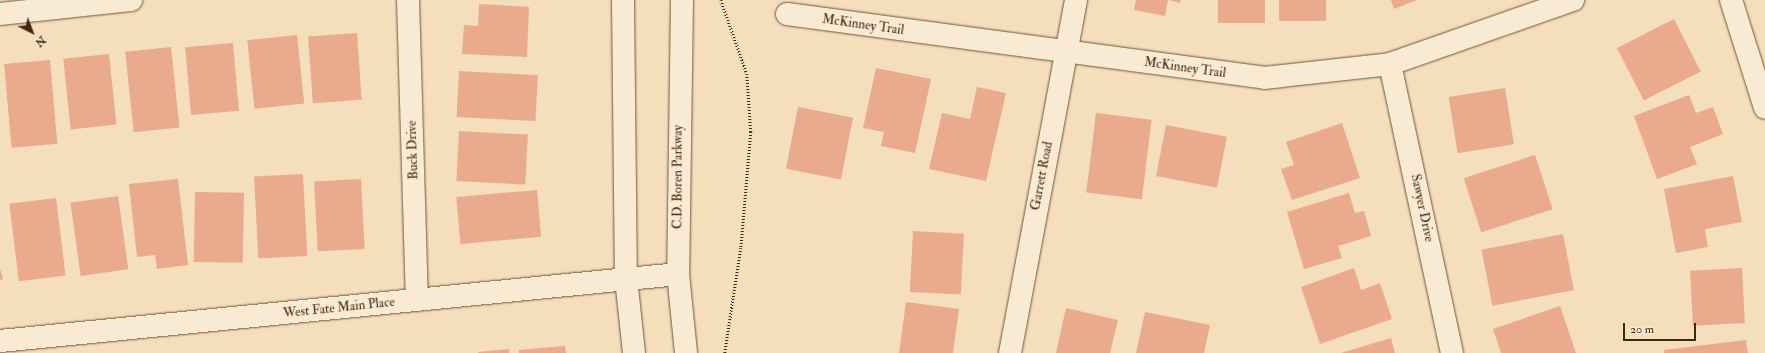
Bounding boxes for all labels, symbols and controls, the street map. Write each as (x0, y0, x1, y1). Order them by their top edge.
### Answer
north arrow (12, 12, 52, 52)
street label: McKinney Trail (821, 12, 905, 38)
text: N (32, 33, 48, 49)
street label: McKinney Trail (1143, 55, 1227, 81)
street label: Buck Drive (404, 120, 422, 180)
street label: C.D. Boren Parkway (670, 125, 686, 229)
street label: Garrett Road (1028, 140, 1056, 212)
street label: Sawyer Drive (1407, 173, 1437, 243)
street label: West Fate Main Place (282, 294, 396, 322)
scale bar (1625, 315, 1698, 341)
text: 20 m (1630, 322, 1654, 337)

